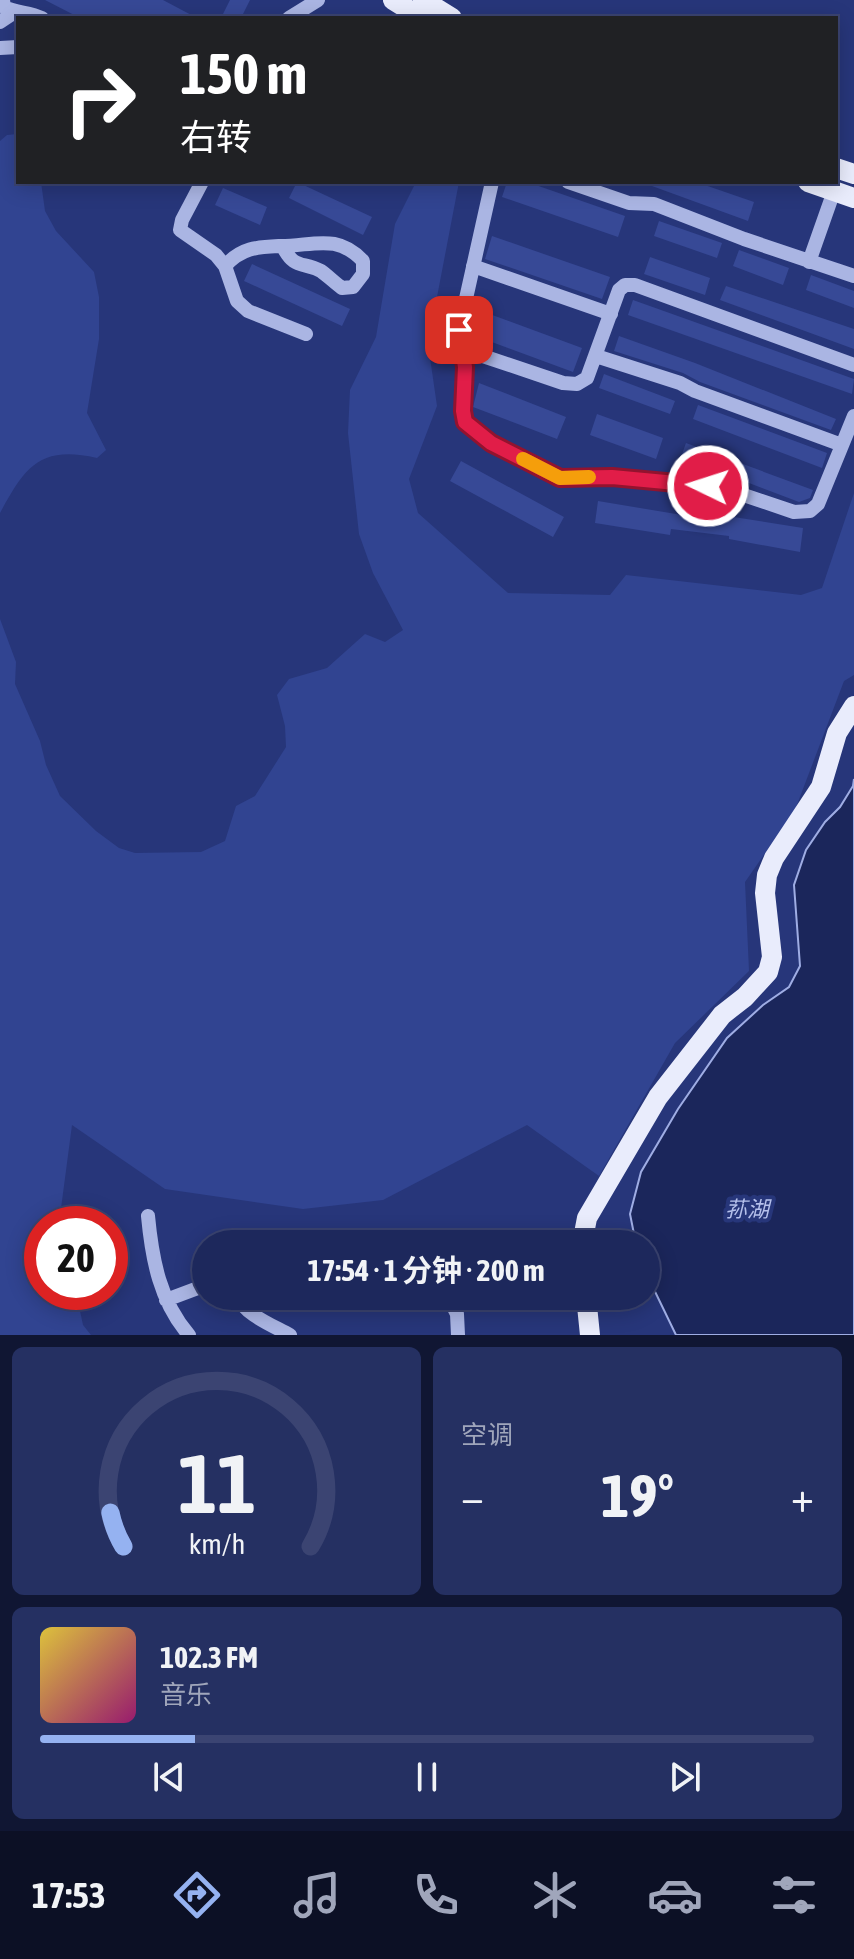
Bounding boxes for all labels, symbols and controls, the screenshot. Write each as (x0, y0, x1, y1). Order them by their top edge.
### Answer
text: 150 m (180, 42, 307, 106)
icon: right (48, 48, 152, 152)
text: 右转 (180, 116, 252, 158)
pin (425, 296, 493, 364)
icon: arrive (437, 308, 481, 352)
position arrow (666, 444, 750, 528)
water label: 荪湖 (725, 1196, 772, 1222)
speed limit sign: 20 (24, 1206, 128, 1310)
text: 17:54 · 1 分钟 · 200 m (307, 1253, 545, 1287)
text: 空调 (461, 1420, 513, 1450)
text: 11 (177, 1435, 256, 1531)
text: 19° (601, 1461, 674, 1530)
text: − (461, 1471, 484, 1521)
text: + (791, 1471, 814, 1521)
text: km/h (188, 1527, 245, 1560)
text: 102.3 FM (160, 1640, 258, 1674)
text: 音乐 (160, 1680, 212, 1710)
icon: previous (147, 1755, 191, 1799)
icon: pause (405, 1755, 449, 1799)
icon: next (663, 1755, 707, 1799)
icon: directions (169, 1867, 225, 1923)
icon: music (289, 1867, 345, 1923)
icon: phone (408, 1867, 464, 1923)
icon: climate (527, 1867, 583, 1923)
icon: car (647, 1867, 703, 1923)
icon: filters (766, 1867, 822, 1923)
text: 17:53 (32, 1874, 106, 1916)

